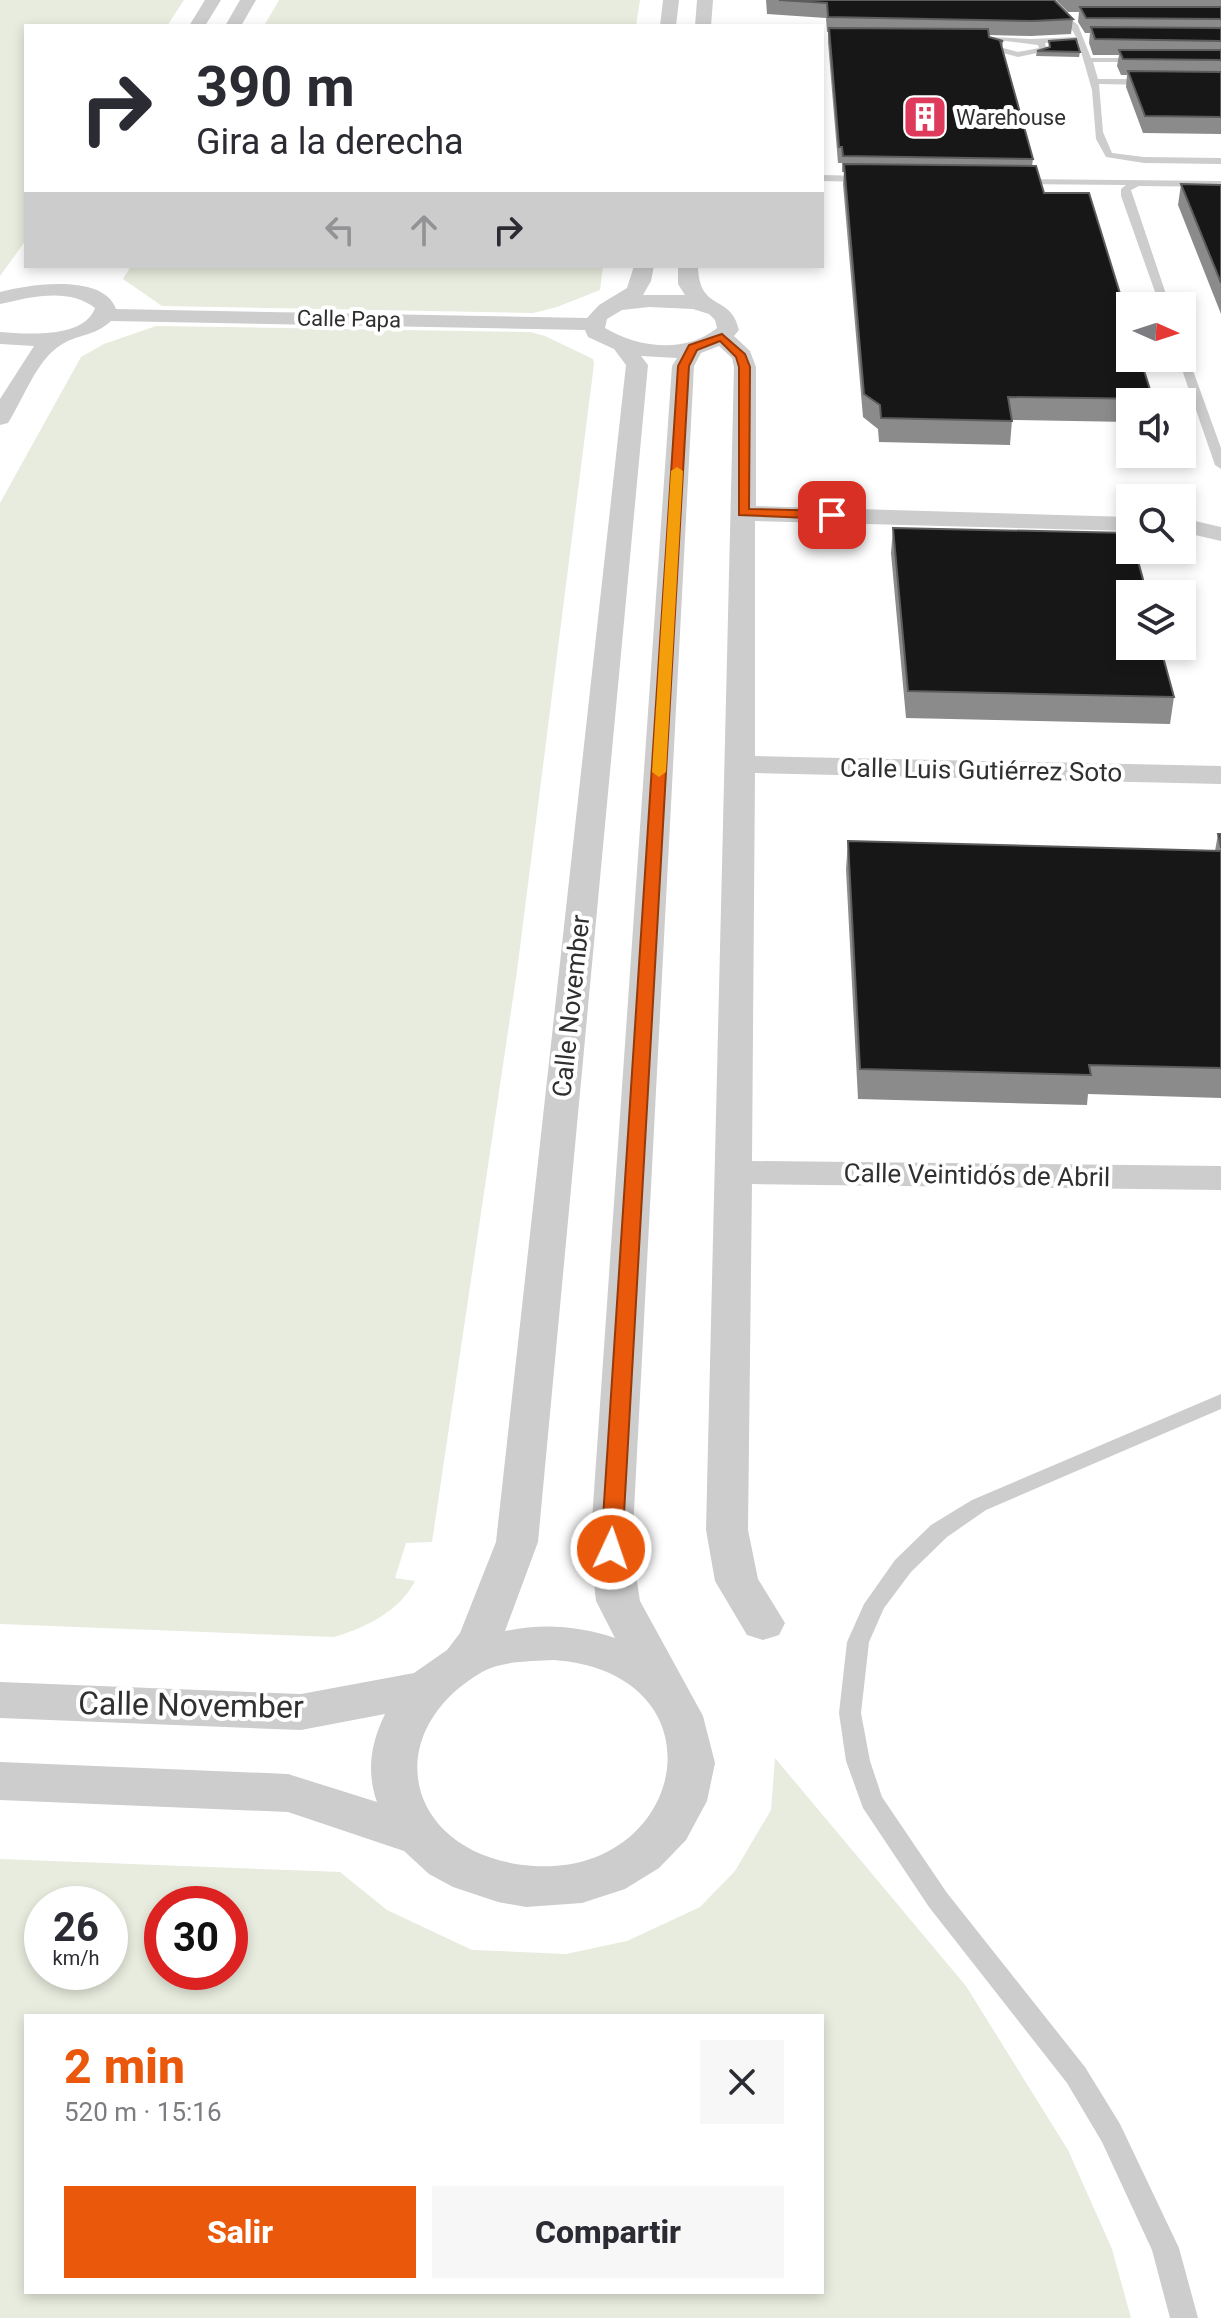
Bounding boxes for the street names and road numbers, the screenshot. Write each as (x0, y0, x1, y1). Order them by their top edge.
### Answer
street label: Calle Papa (297, 306, 401, 332)
street label: Calle Luis Gutiérrez Soto (840, 753, 1122, 787)
street label: Calle November (546, 913, 596, 1099)
street label: Calle Veintidós de Abril (844, 1158, 1110, 1192)
street label: Calle November (78, 1684, 304, 1726)

